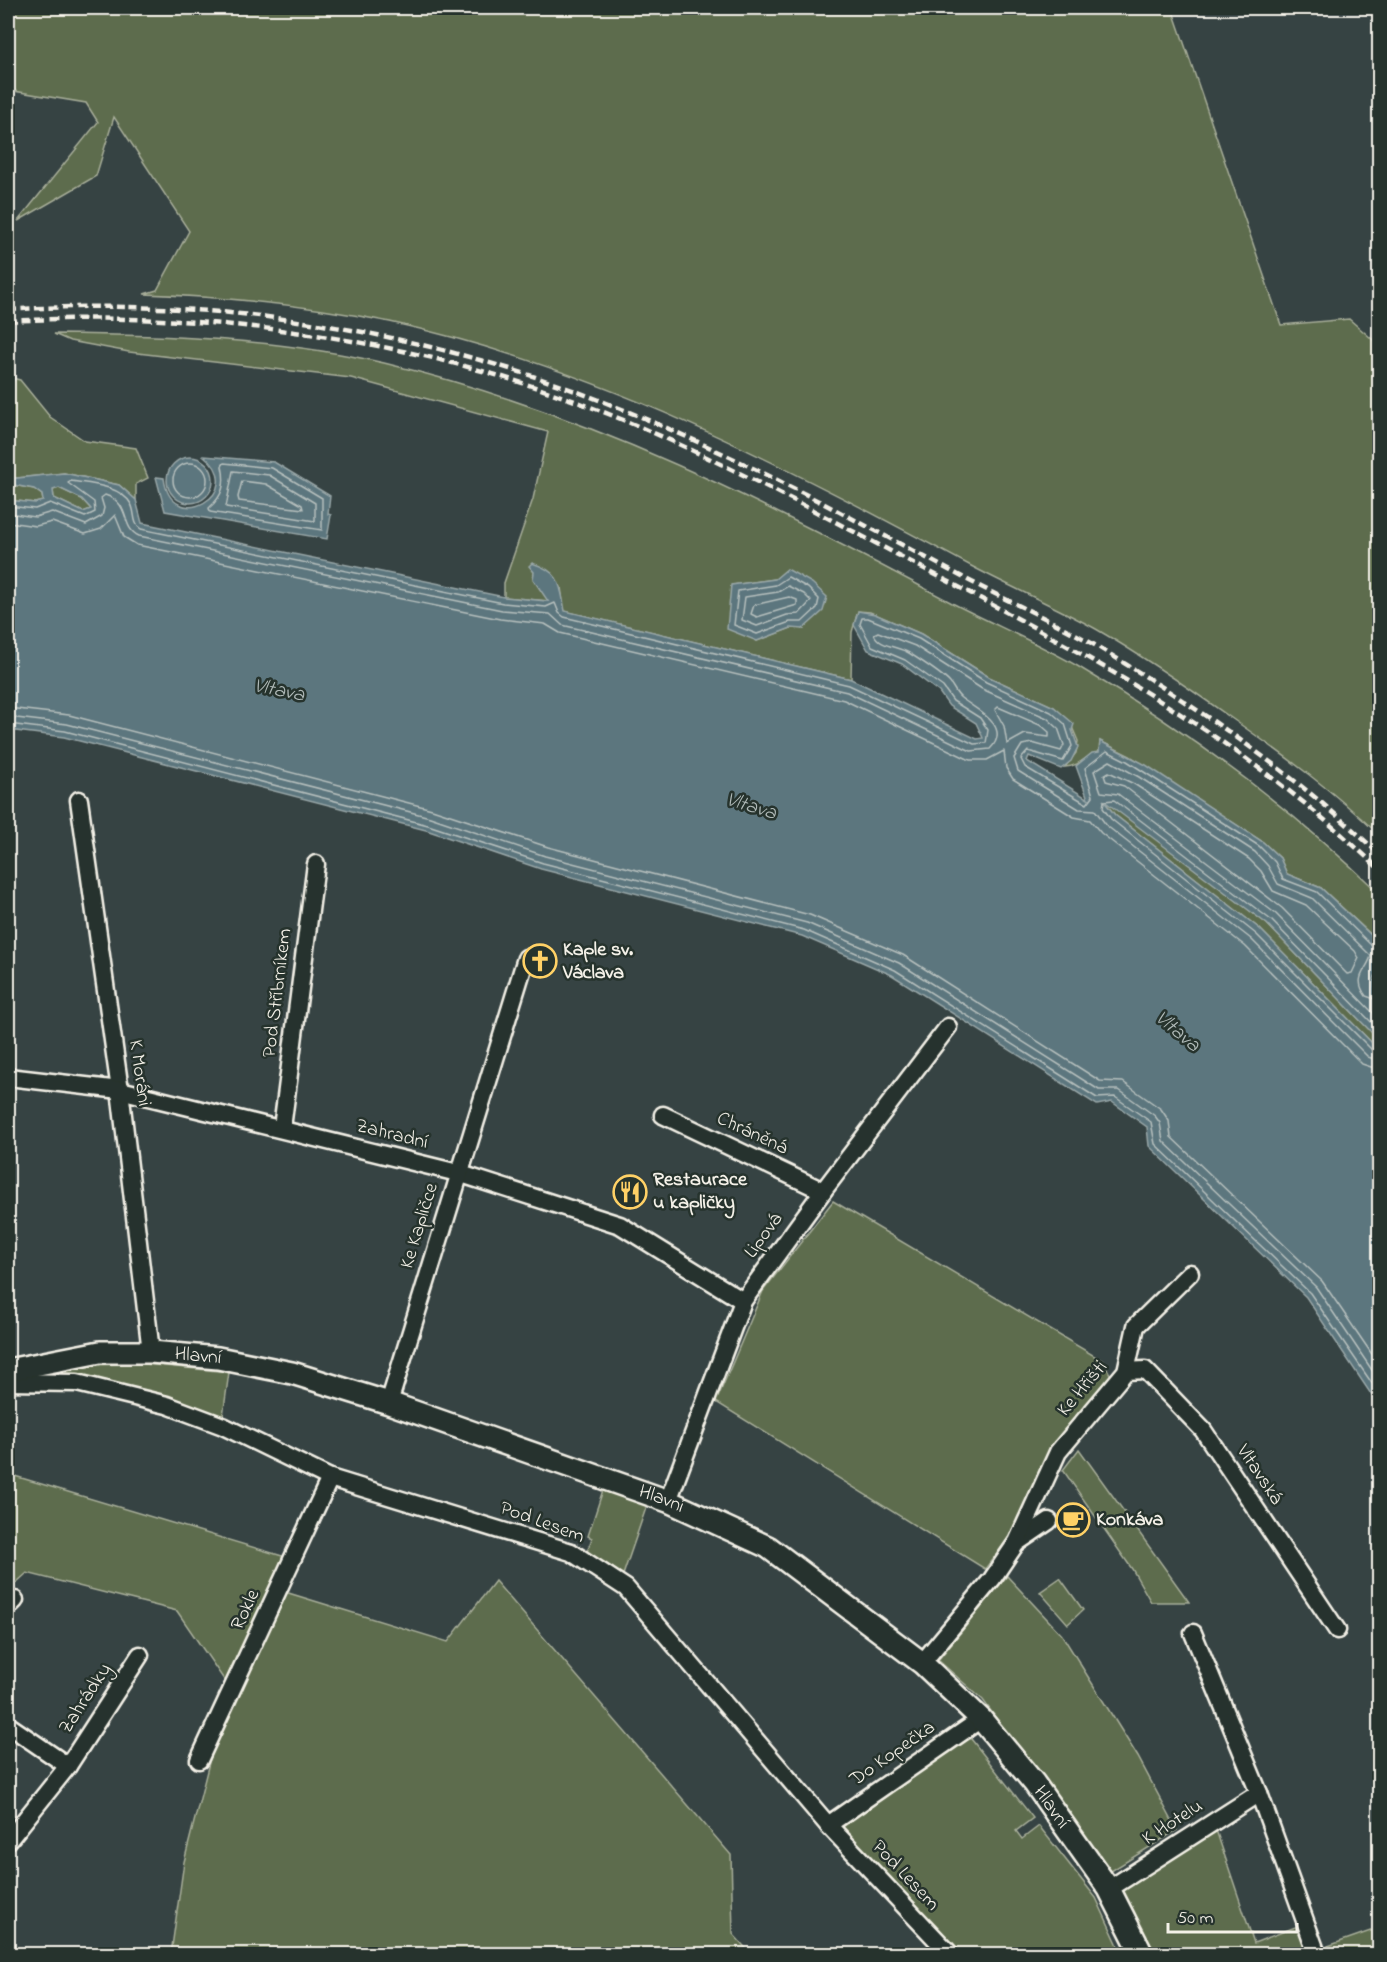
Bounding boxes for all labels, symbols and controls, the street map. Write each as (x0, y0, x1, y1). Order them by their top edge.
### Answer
water label: Vltava (251, 671, 308, 711)
water label: Vltava (722, 785, 781, 829)
street label: Pod Stříbrníkem (256, 927, 300, 1059)
place label: Kaple sv. Václava (562, 936, 633, 988)
church icon: Kaple sv. Václava (522, 943, 558, 979)
water label: Vltava (1148, 1004, 1207, 1060)
street label: K Moráni (120, 1038, 158, 1108)
street label: Chráněná (712, 1105, 792, 1163)
street label: Zahradní (353, 1112, 431, 1158)
place label: Restaurace u kapličky (653, 1166, 748, 1219)
restaurant icon: Restaurace u kapličky (612, 1174, 648, 1210)
street label: Ke Kapličce (393, 1180, 447, 1272)
street label: Lipová (738, 1207, 790, 1265)
street label: Hlavní (173, 1340, 224, 1373)
street label: Ke Hřišti (1051, 1355, 1115, 1423)
street label: Vltavská (1228, 1438, 1290, 1511)
street label: Hlavní (635, 1477, 689, 1521)
street label: Pod Lesem (496, 1494, 588, 1552)
cafe icon: Konkáva (1055, 1502, 1091, 1538)
place label: Konkáva (1096, 1506, 1164, 1535)
street label: Rokle (224, 1585, 268, 1635)
street label: Zahrádky (52, 1658, 120, 1740)
street label: Do Kopečka (844, 1714, 942, 1795)
street label: Hlavní (1026, 1780, 1077, 1835)
street label: K Hotelu (1137, 1793, 1209, 1853)
street label: Pod Lesem (864, 1834, 946, 1918)
scale bar (1168, 1896, 1297, 1934)
text: 50 m (1177, 1906, 1214, 1932)

